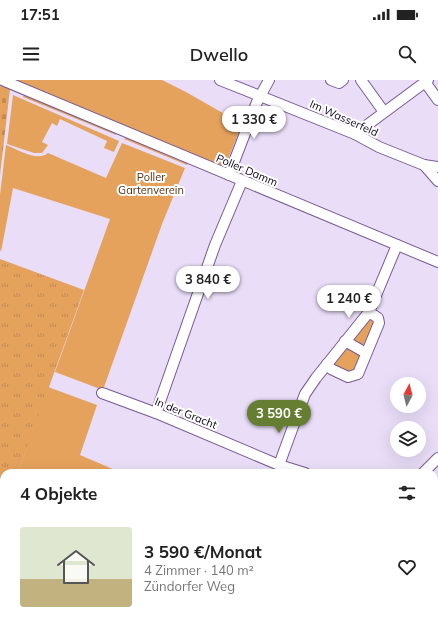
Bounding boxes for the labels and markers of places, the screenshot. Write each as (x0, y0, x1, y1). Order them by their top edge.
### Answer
pin: 1 330 € (217, 106, 291, 140)
pin: 3 840 € (171, 266, 245, 300)
pin: 1 240 € (312, 285, 386, 319)
pin: 3 590 € (242, 400, 316, 434)

